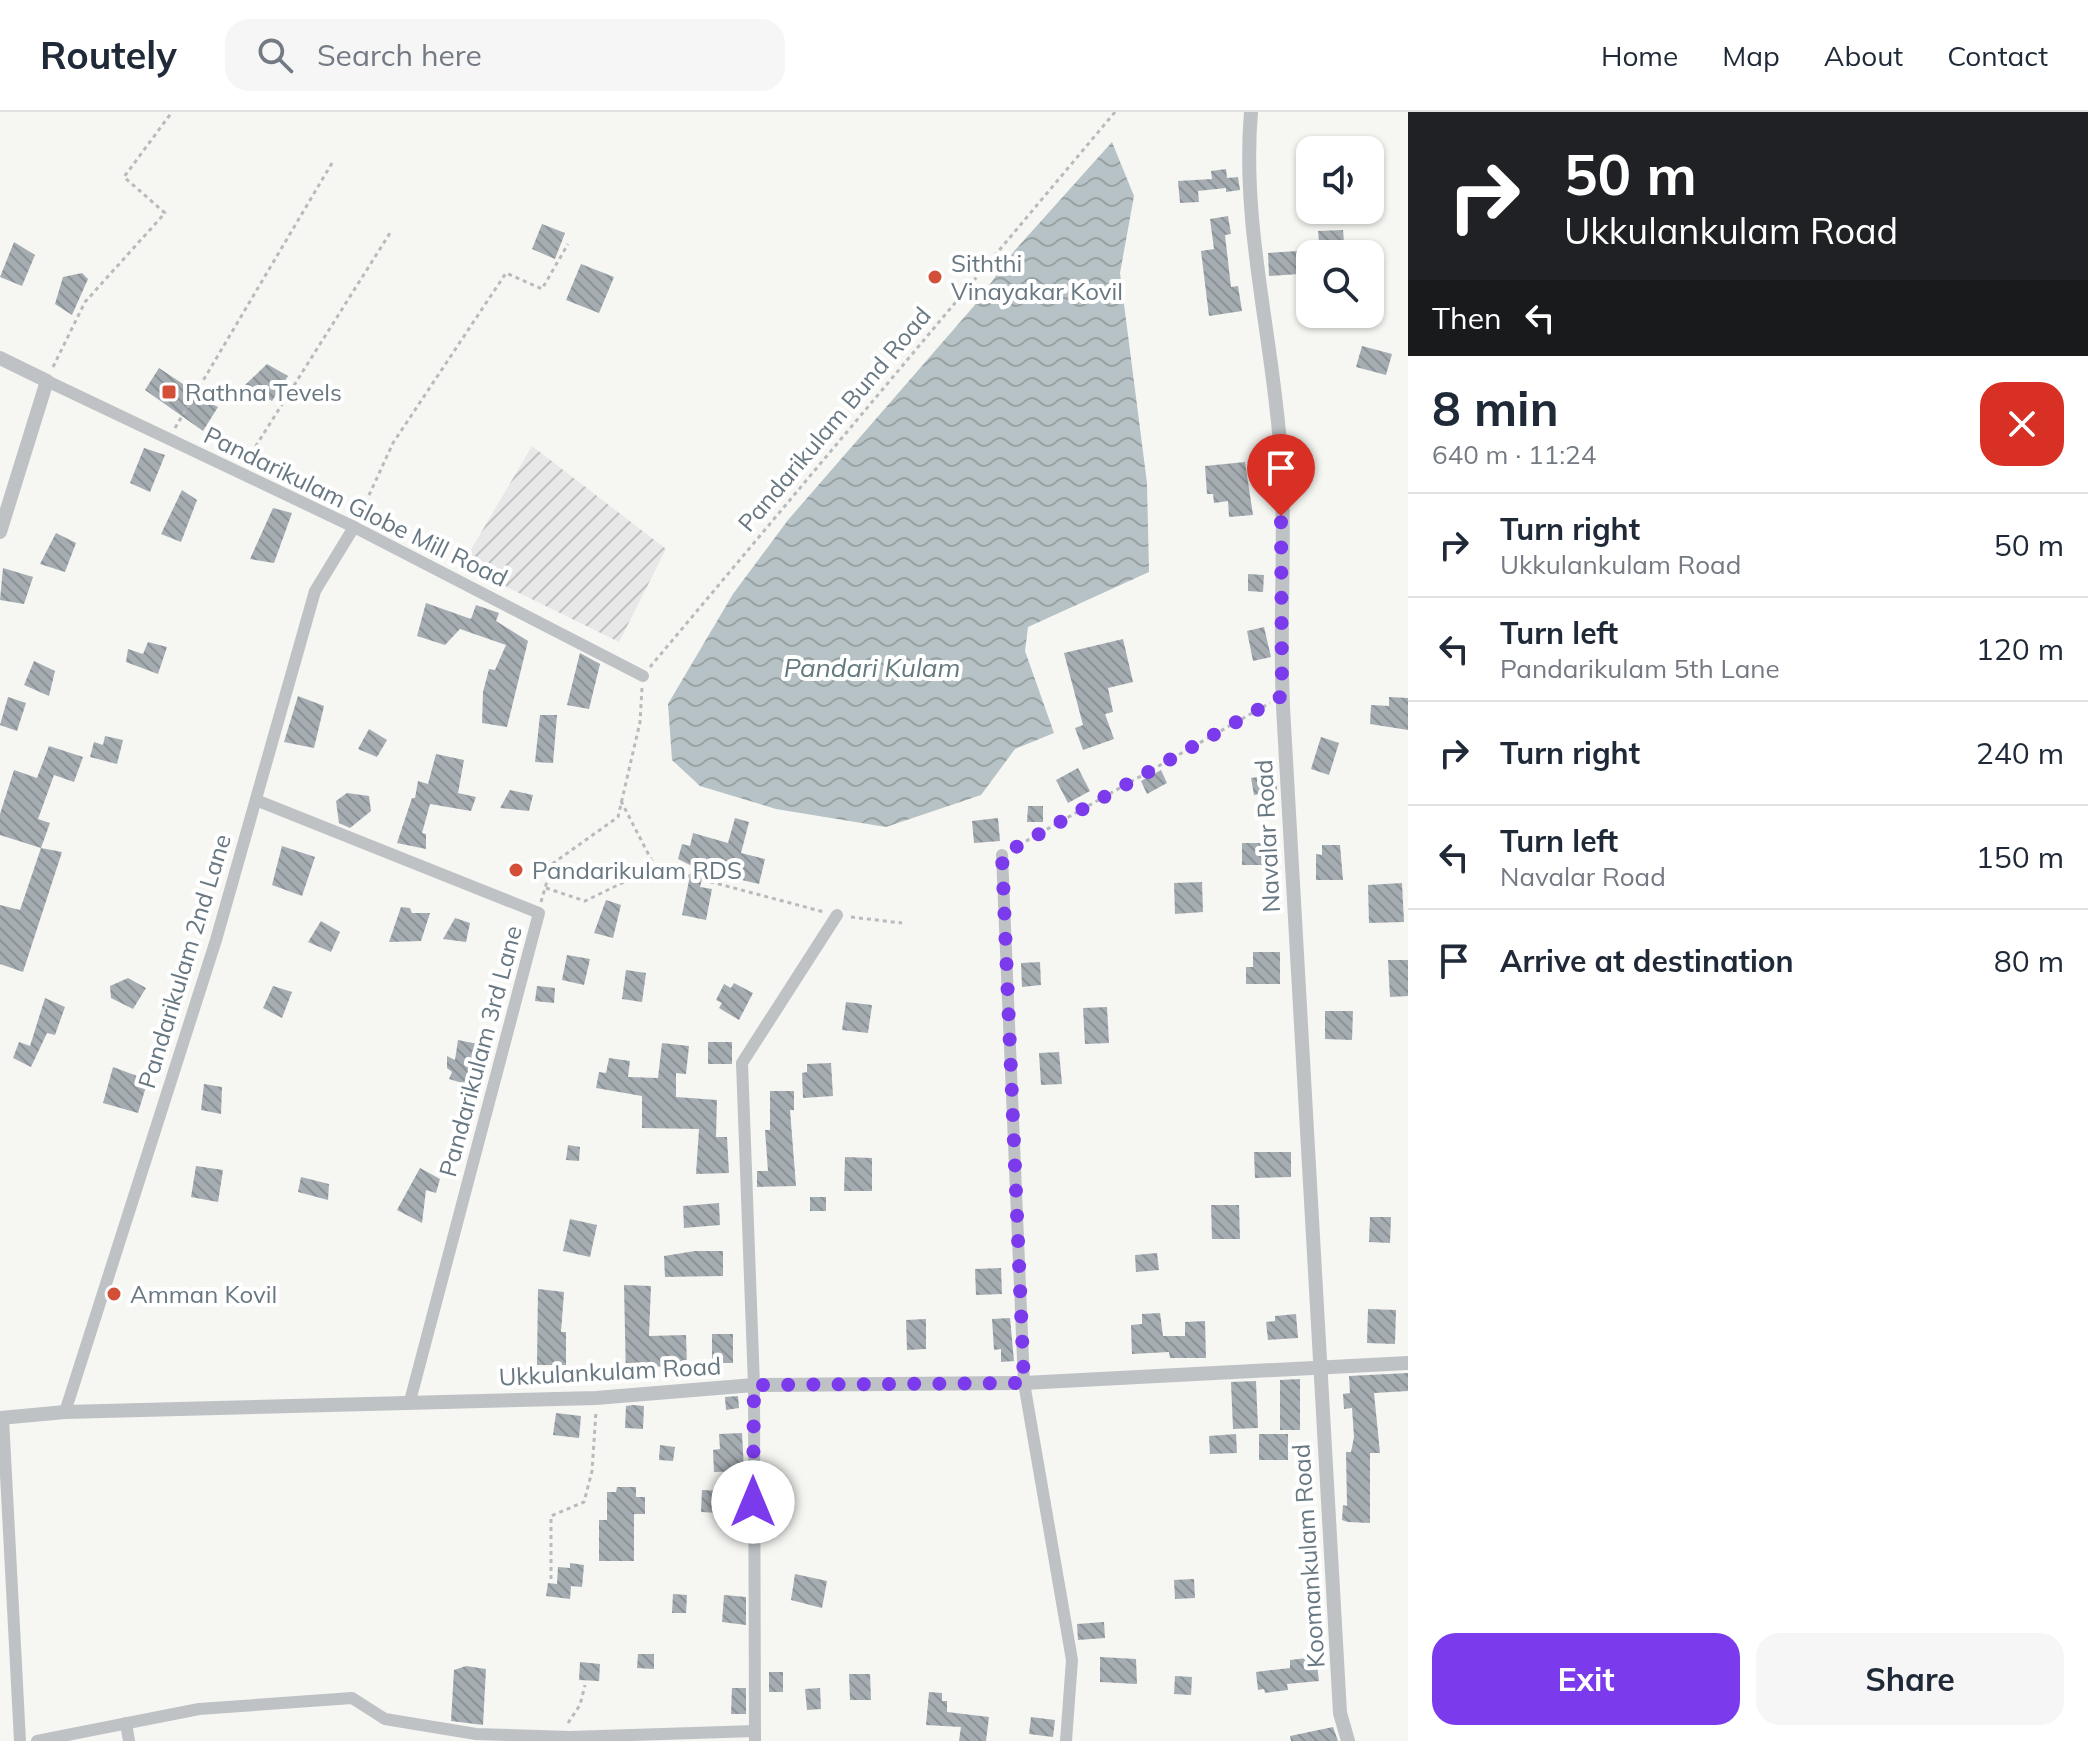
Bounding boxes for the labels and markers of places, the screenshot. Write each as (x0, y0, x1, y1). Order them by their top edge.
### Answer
place label: Siththi Vinayakar Kovil (951, 248, 1123, 306)
marker: Siththi Vinayakar Kovil (926, 268, 944, 286)
place label: Rathna Tevels (185, 377, 342, 407)
marker: Rathna Tevels (160, 383, 178, 401)
pin (1247, 434, 1315, 516)
place label: Pandarikulam RDS (532, 855, 742, 885)
marker: Pandarikulam RDS (507, 861, 525, 879)
place label: Amman Kovil (130, 1279, 277, 1309)
marker: Amman Kovil (105, 1285, 123, 1303)

